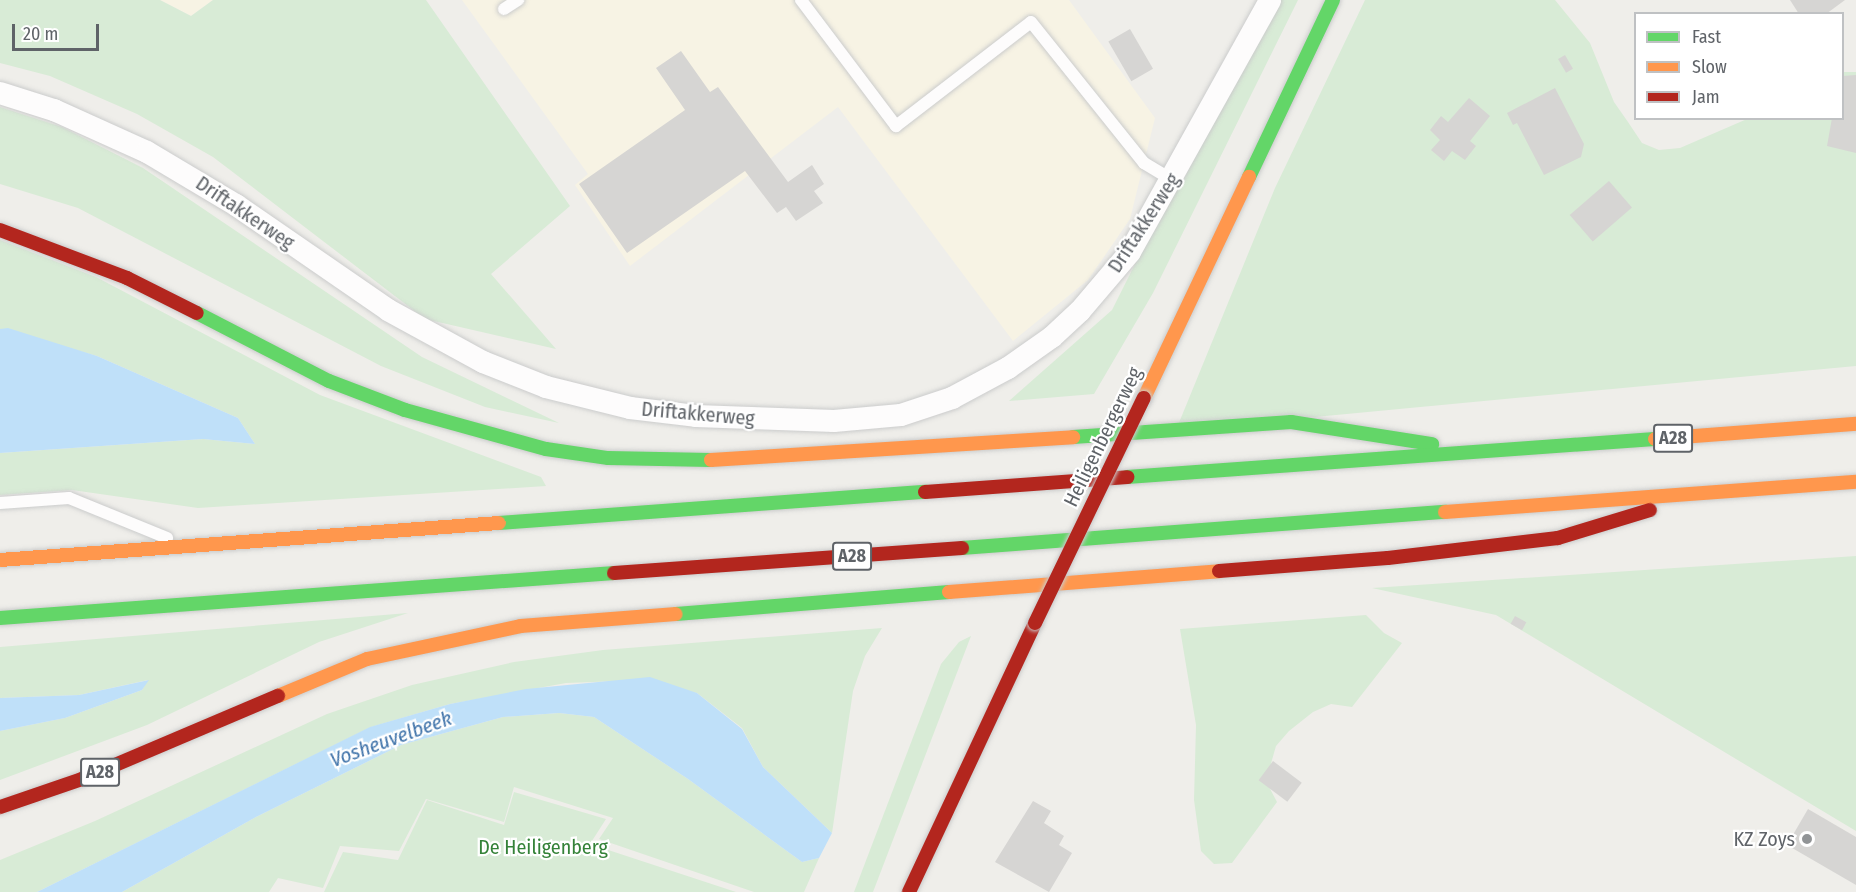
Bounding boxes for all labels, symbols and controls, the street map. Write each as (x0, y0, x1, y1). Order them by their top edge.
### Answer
scale bar (15, 12, 102, 50)
legend (1634, 12, 1844, 120)
text: 20 m (23, 23, 58, 45)
text: Fast (1692, 26, 1721, 48)
text: Slow (1692, 56, 1727, 78)
text: Jam (1692, 86, 1720, 108)
street label: Driftakkerweg (1103, 169, 1185, 277)
street label: Driftakkerweg (191, 171, 299, 255)
street label: Heiligenbergerweg (1059, 363, 1147, 511)
street label: Driftakkerweg (640, 397, 756, 431)
road number: A28 (1652, 423, 1694, 453)
road number: A28 (831, 541, 873, 571)
water label: Vosheuvelbeek (327, 705, 455, 773)
road number: A28 (79, 757, 121, 787)
place label: KZ Zoys (1734, 827, 1795, 851)
marker: KZ Zoys (1800, 832, 1814, 846)
park label: De Heiligenberg (478, 835, 608, 859)

